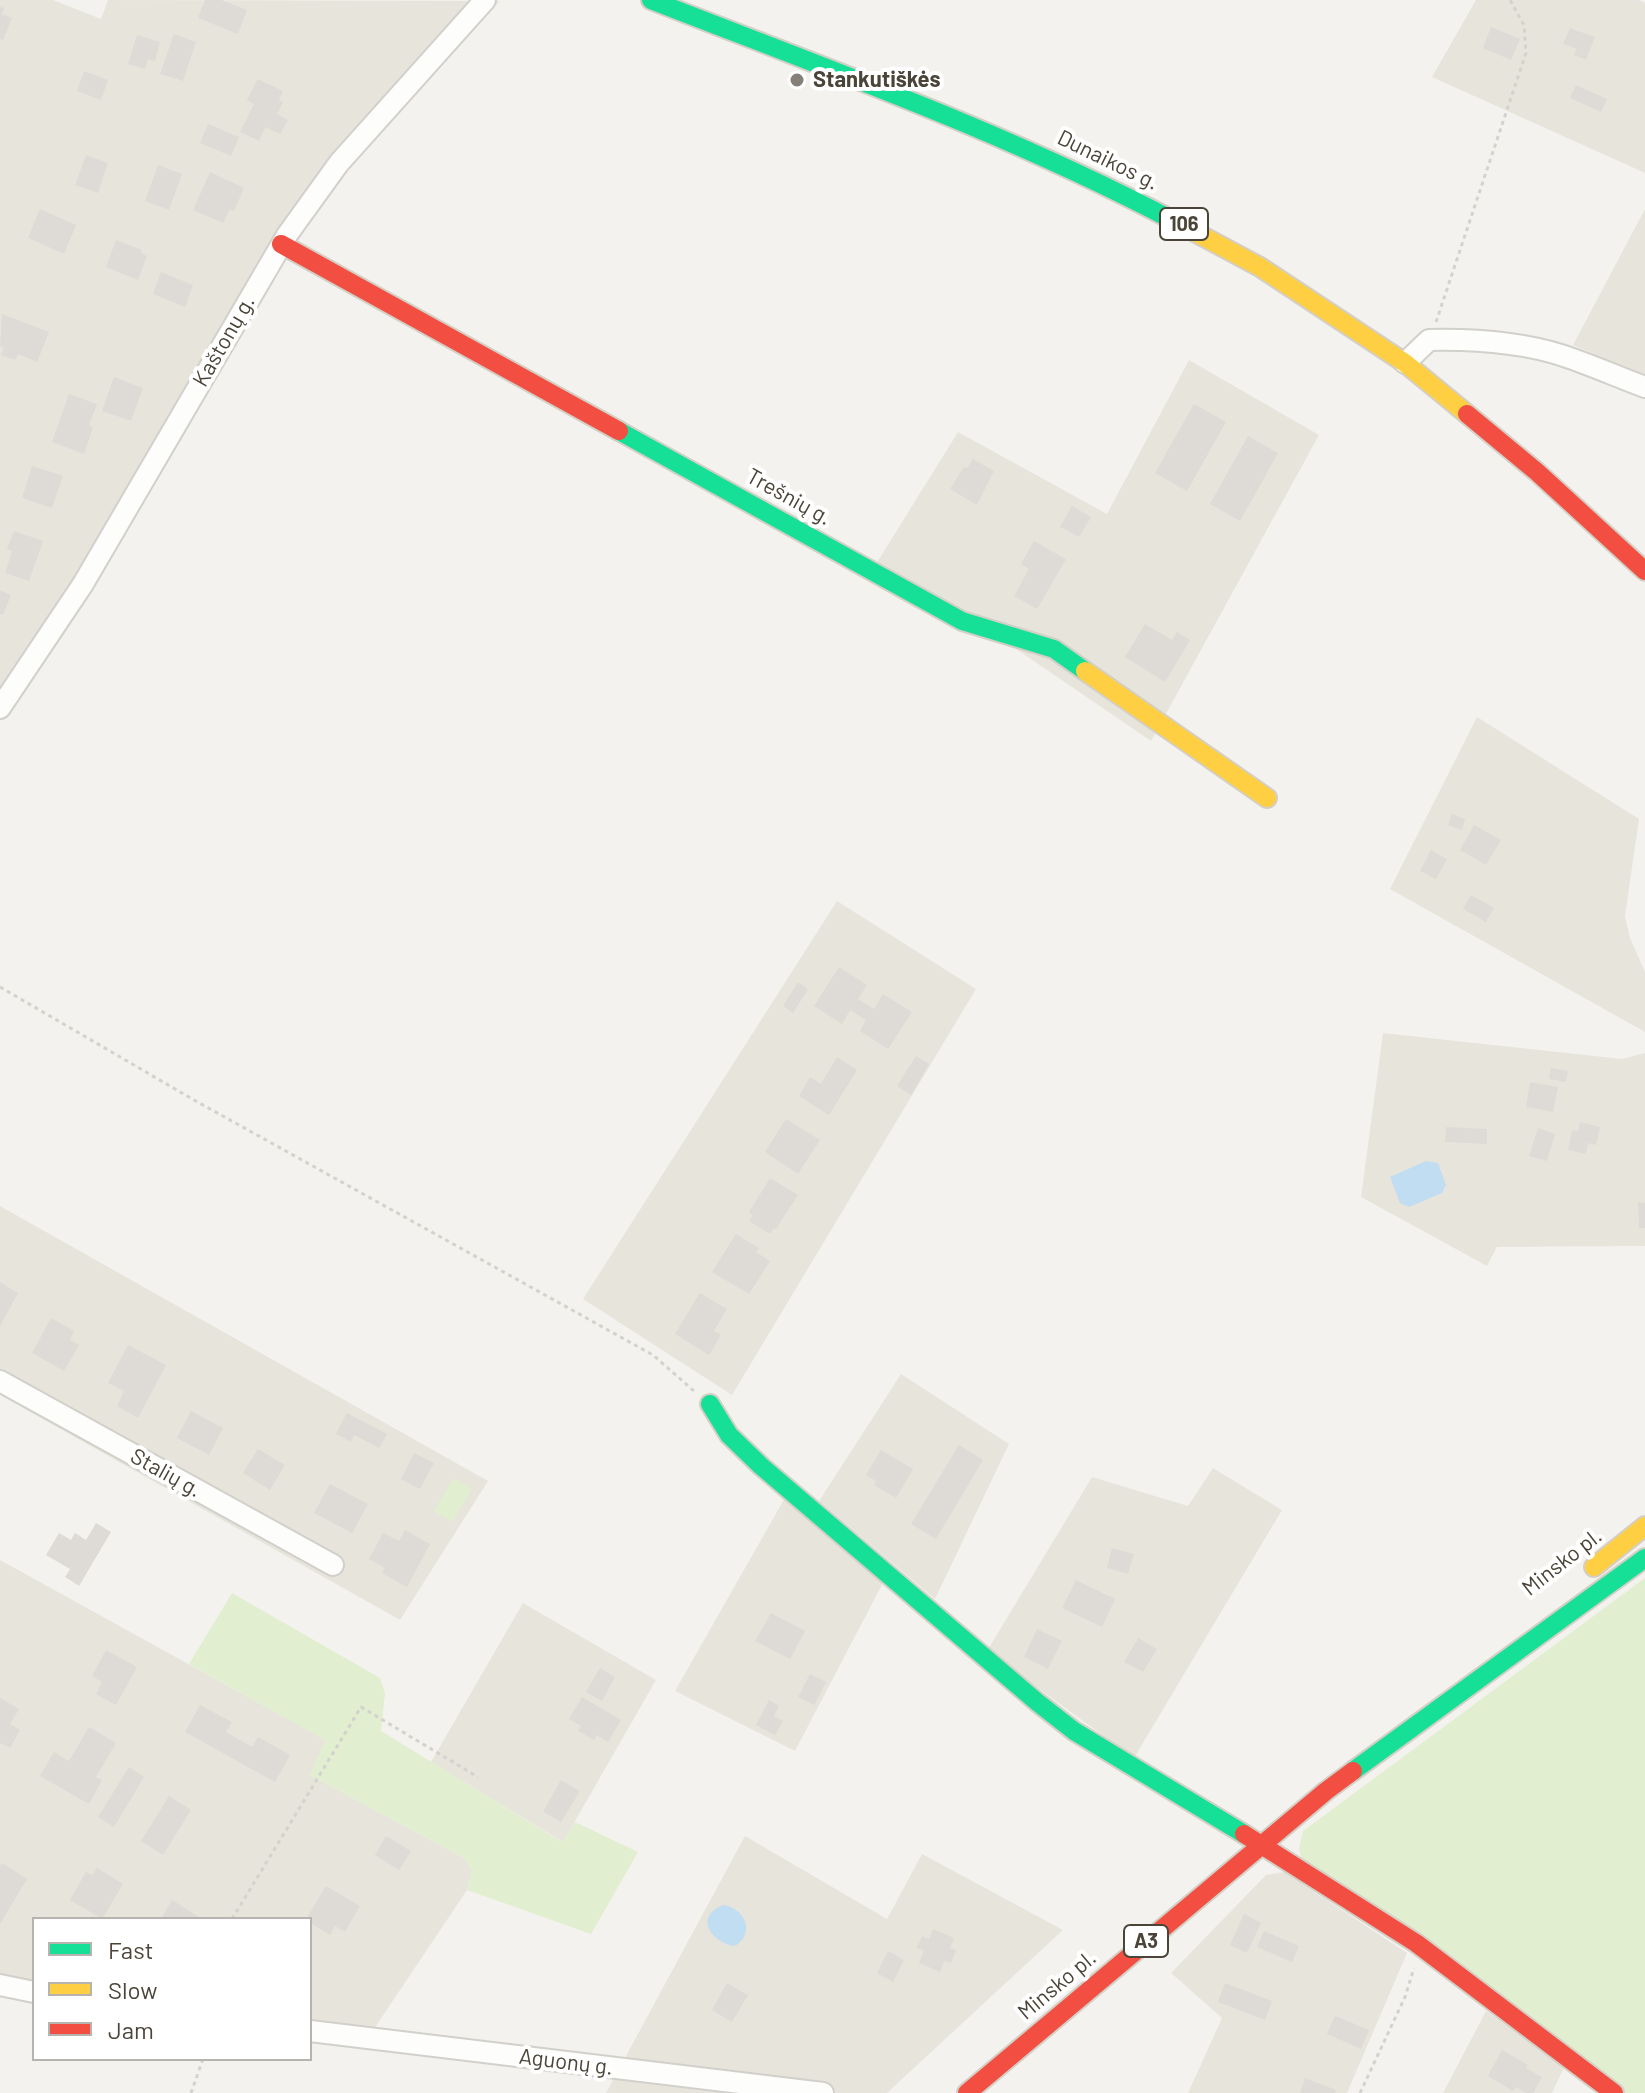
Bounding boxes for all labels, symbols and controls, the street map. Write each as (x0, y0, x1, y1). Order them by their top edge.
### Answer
place label: Stankutiškės (813, 67, 940, 93)
marker: Stankutiškės (788, 71, 806, 89)
street label: Dunaikos g. (1053, 124, 1163, 196)
road number: 106 (1160, 208, 1208, 240)
street label: Kaštonų g. (187, 291, 261, 391)
street label: Trešnių g. (742, 463, 836, 531)
street label: Stalių g. (126, 1443, 206, 1503)
street label: Minsko pl. (1517, 1523, 1607, 1601)
legend (32, 1917, 312, 2061)
road number: A3 (1124, 1925, 1168, 1957)
text: Fast (108, 1935, 153, 1964)
street label: Minsko pl. (1012, 1945, 1102, 2025)
text: Slow (108, 1975, 157, 2004)
text: Jam (108, 2015, 154, 2044)
street label: Aguonų g. (518, 2043, 614, 2081)

